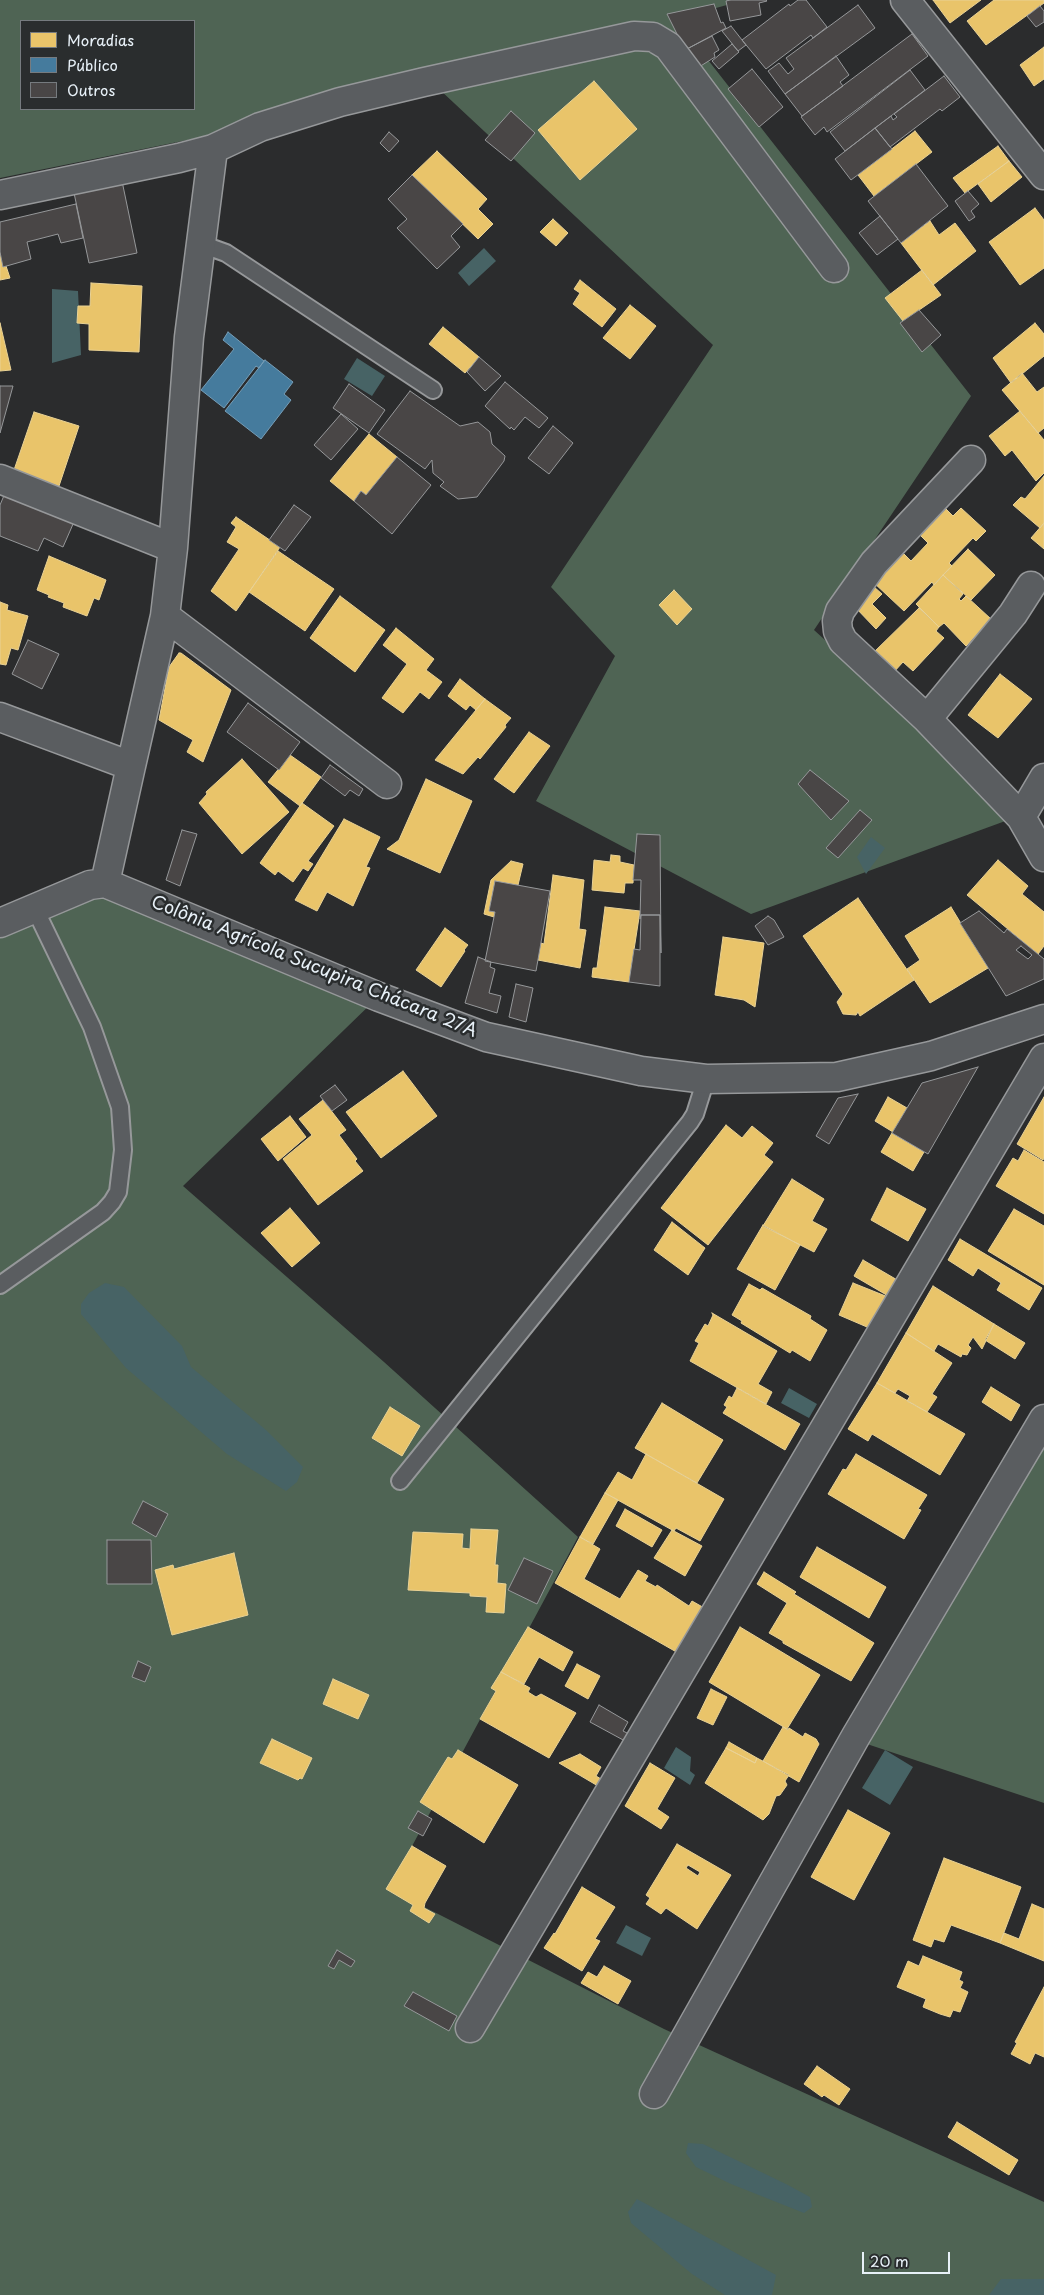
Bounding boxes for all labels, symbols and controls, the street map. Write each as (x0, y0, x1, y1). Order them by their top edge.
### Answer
legend (20, 20, 195, 110)
text: Moradias (67, 28, 134, 51)
text: Público (67, 53, 118, 76)
text: Outros (67, 78, 115, 101)
street label: Colônia Agrícola Sucupira Chácara 27A (148, 892, 480, 1042)
scale bar (864, 2242, 952, 2274)
text: 20 m (870, 2249, 909, 2272)

